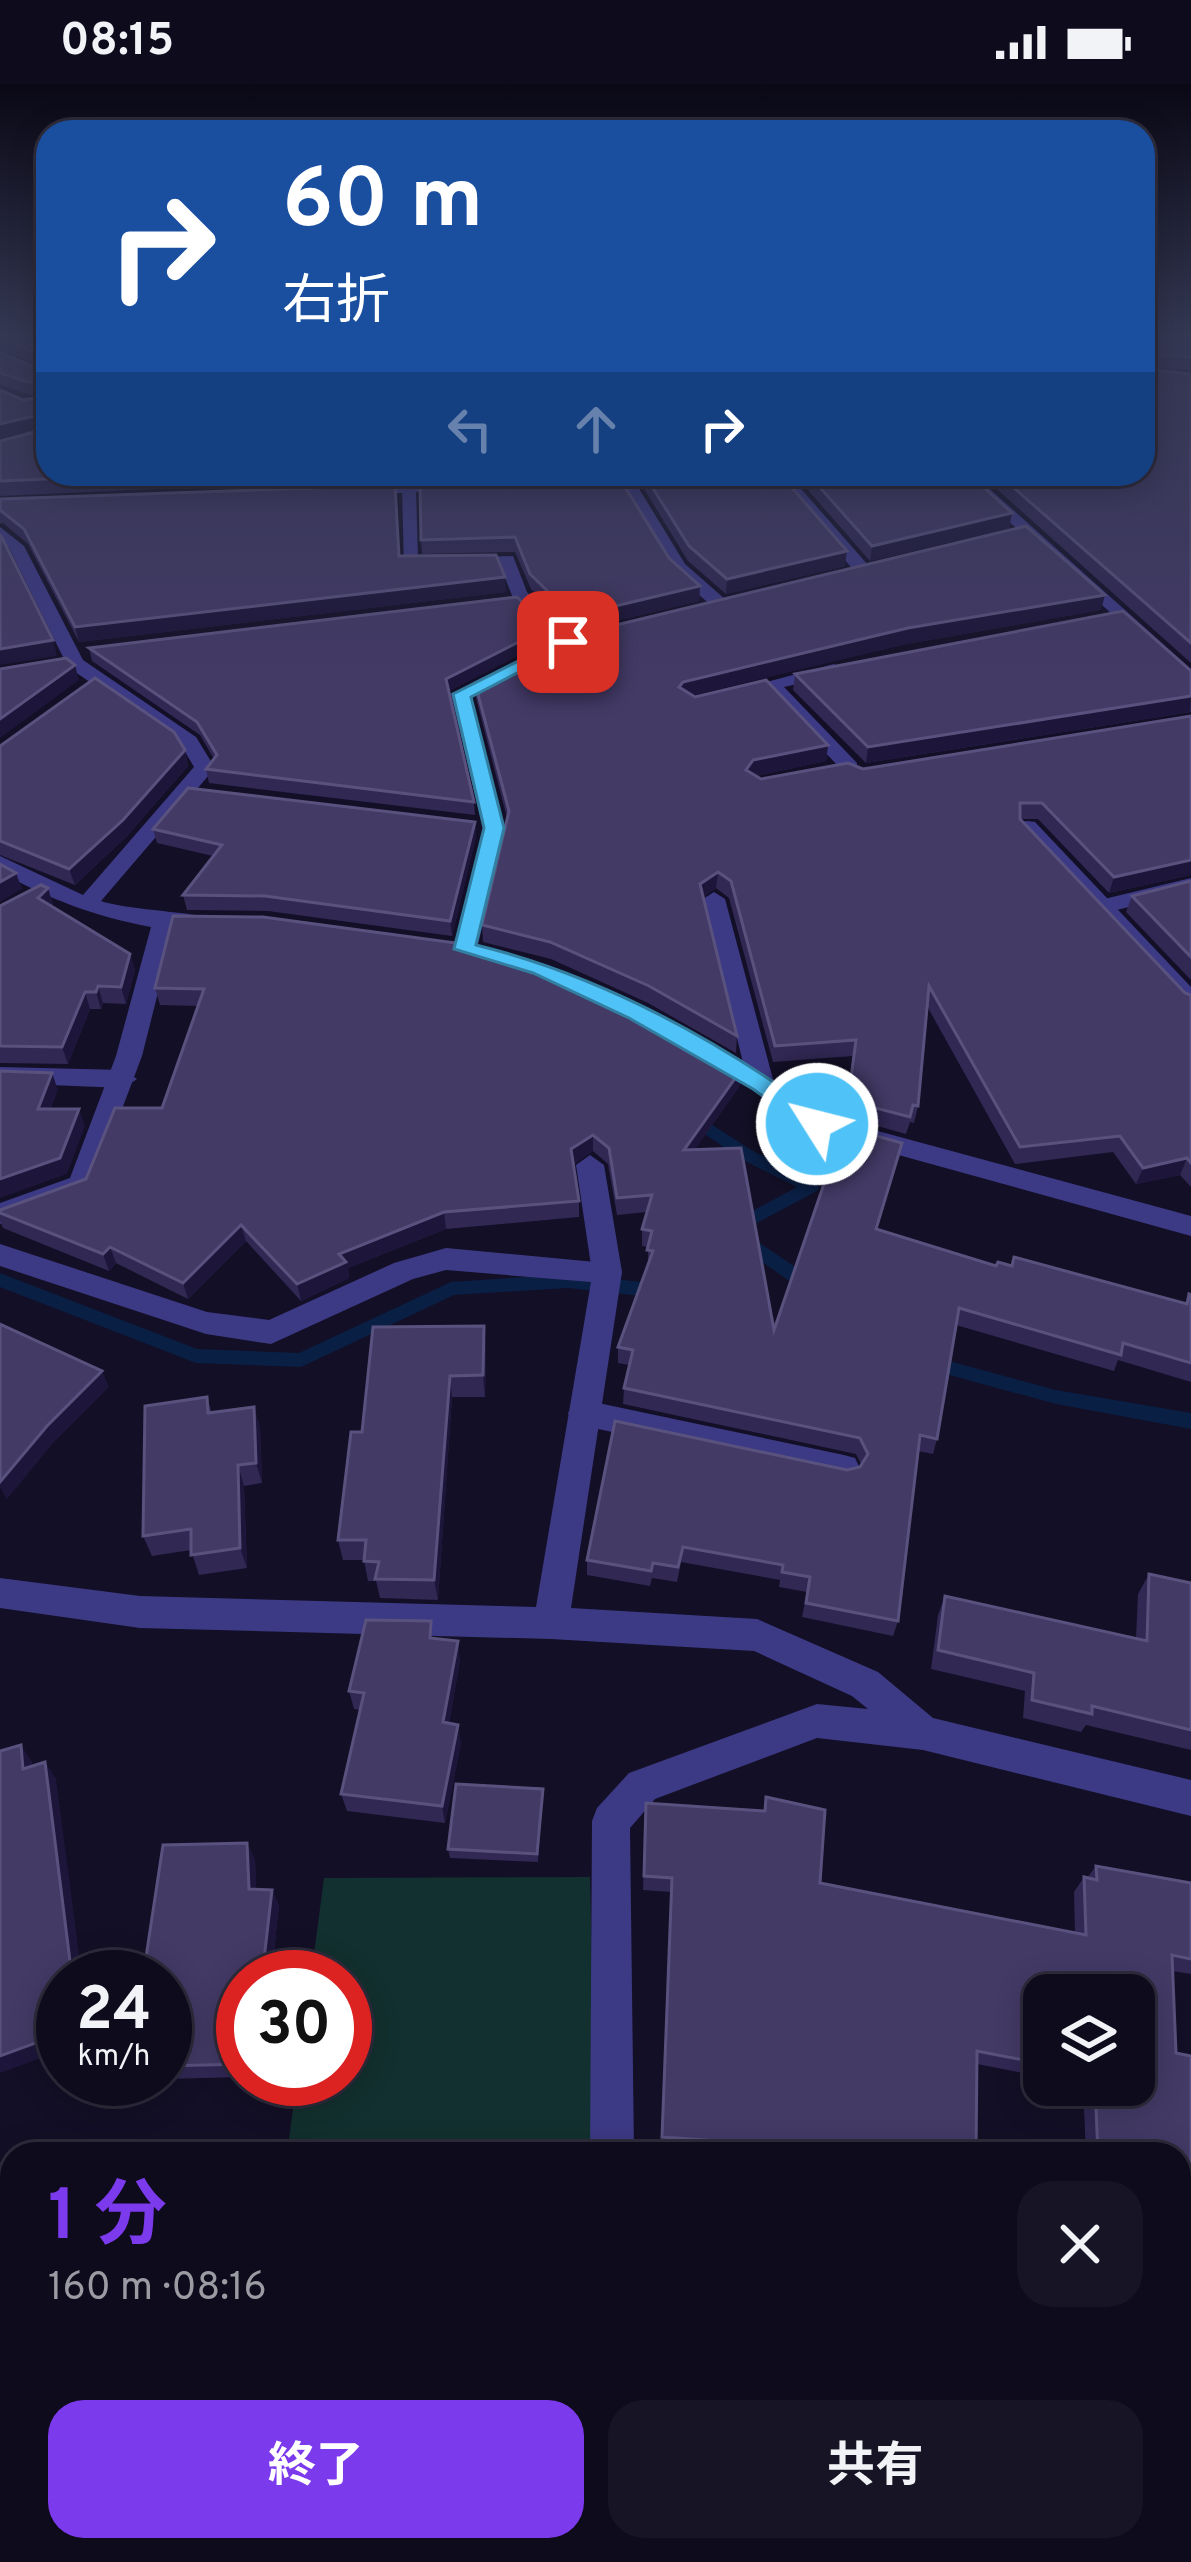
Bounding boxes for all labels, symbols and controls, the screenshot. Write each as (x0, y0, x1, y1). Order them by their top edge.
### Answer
text: 08:15 (60, 14, 174, 71)
text: 60 m (282, 151, 483, 257)
icon: right (84, 168, 240, 324)
text: 右折 (282, 270, 390, 339)
icon: left (437, 396, 503, 462)
icon: ahead (563, 396, 629, 462)
icon: right (689, 396, 755, 462)
pin (517, 591, 619, 693)
icon: arrive (535, 609, 601, 675)
position arrow (754, 1061, 880, 1187)
speed limit sign: 30 (216, 1950, 372, 2106)
map controls (1023, 1974, 1155, 2106)
button: layers (1023, 1974, 1155, 2106)
text: 24 (76, 1975, 152, 2051)
text: km/h (78, 2039, 150, 2076)
text: 1 分 (48, 2174, 167, 2266)
button: close (1017, 2181, 1143, 2307)
text: 160 m · 08:16 (48, 2265, 267, 2314)
button: 終了 (48, 2400, 584, 2538)
button: 共有 (608, 2400, 1143, 2538)

